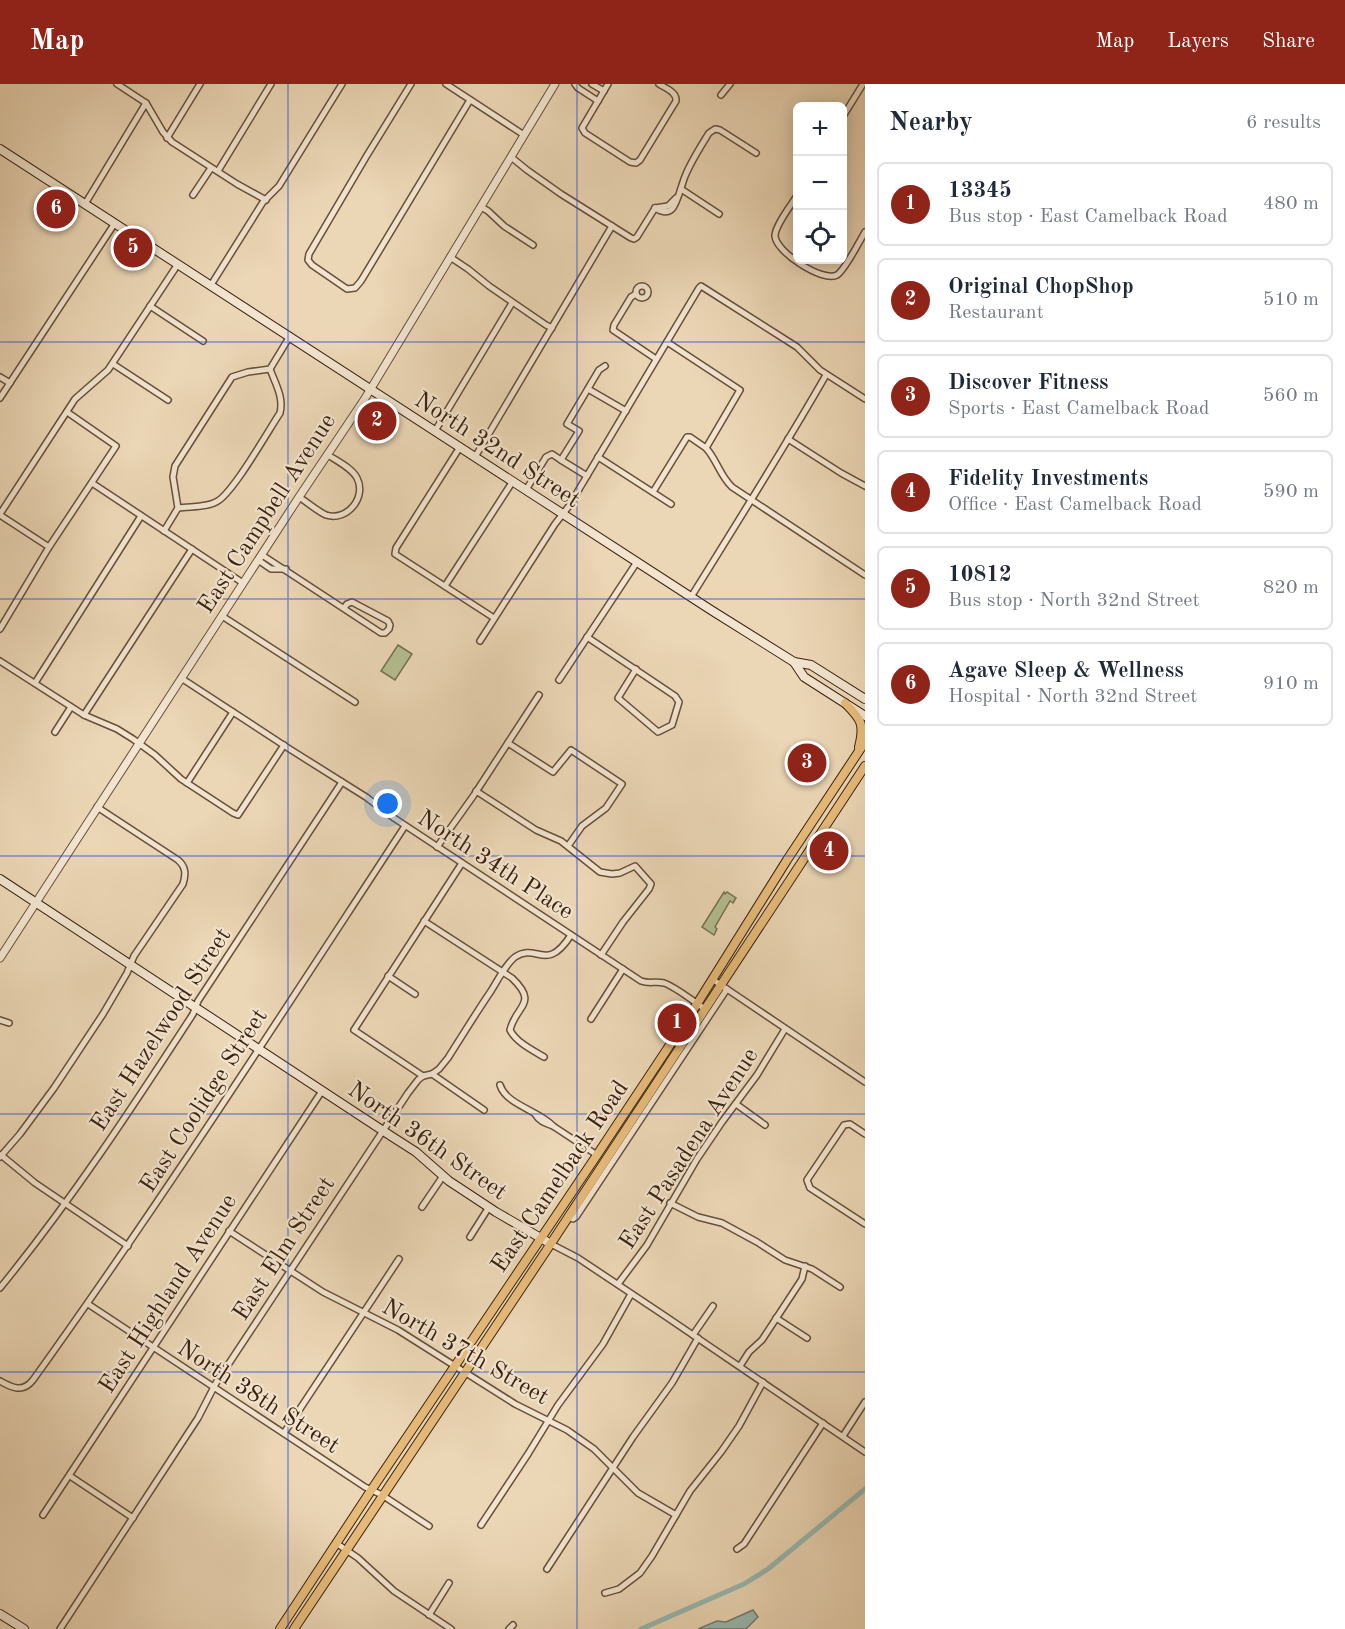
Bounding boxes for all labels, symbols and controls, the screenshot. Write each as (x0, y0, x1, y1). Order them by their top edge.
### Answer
text: Map (30, 28, 84, 56)
text: Map (1095, 31, 1134, 52)
text: Layers (1167, 31, 1229, 52)
text: Share (1262, 31, 1315, 52)
map controls (793, 102, 847, 264)
button: + (793, 102, 847, 156)
text: Nearby (889, 110, 973, 136)
text: 6 results (1246, 113, 1321, 133)
button: − (793, 156, 847, 210)
text: 13345 (948, 180, 1012, 202)
pin: 6 (36, 186, 76, 232)
text: 1 (905, 194, 916, 214)
text: 480 m (1263, 194, 1319, 214)
text: Bus stop · East Camelback Road (948, 207, 1228, 227)
button: locate (793, 210, 847, 264)
pin: 5 (114, 226, 152, 270)
text: Original ChopShop (948, 276, 1134, 298)
text: 2 (905, 290, 916, 310)
text: 510 m (1263, 290, 1319, 310)
text: Restaurant (948, 303, 1044, 323)
text: Discover Fitness (948, 372, 1109, 394)
text: 3 (905, 386, 916, 406)
text: 560 m (1263, 386, 1319, 406)
street label: North 32nd Street (410, 388, 584, 513)
pin: 2 (358, 398, 397, 444)
text: Sports · East Camelback Road (948, 399, 1209, 419)
street label: East Campbell Avenue (194, 410, 341, 618)
text: Fidelity Investments (948, 468, 1148, 490)
text: 4 (905, 482, 916, 502)
text: 590 m (1263, 482, 1319, 502)
text: Office · East Camelback Road (948, 495, 1202, 515)
text: 10812 (948, 564, 1012, 586)
text: 5 (905, 578, 916, 598)
text: 820 m (1263, 578, 1319, 598)
text: Bus stop · North 32nd Street (948, 591, 1200, 611)
text: Agave Sleep & Wellness (948, 660, 1184, 682)
text: 6 (905, 674, 916, 694)
text: 910 m (1263, 674, 1319, 694)
text: Hospital · North 32nd Street (948, 687, 1197, 707)
pin: 3 (788, 740, 826, 786)
your location (373, 789, 402, 818)
street label: North 34th Place (413, 806, 577, 925)
pin: 4 (810, 828, 848, 873)
street label: East Hazelwood Street (87, 924, 236, 1136)
pin: 1 (658, 1000, 696, 1046)
street label: East Coolidge Street (136, 1005, 273, 1197)
street label: East Pasadena Avenue (616, 1044, 764, 1254)
street label: East Camelback Road (488, 1077, 634, 1277)
street label: North 36th Street (343, 1078, 511, 1205)
street label: East Elm Street (229, 1173, 340, 1325)
street label: East Highland Avenue (95, 1190, 242, 1398)
street label: North 37th Street (378, 1295, 552, 1410)
street label: North 38th Street (173, 1336, 343, 1459)

